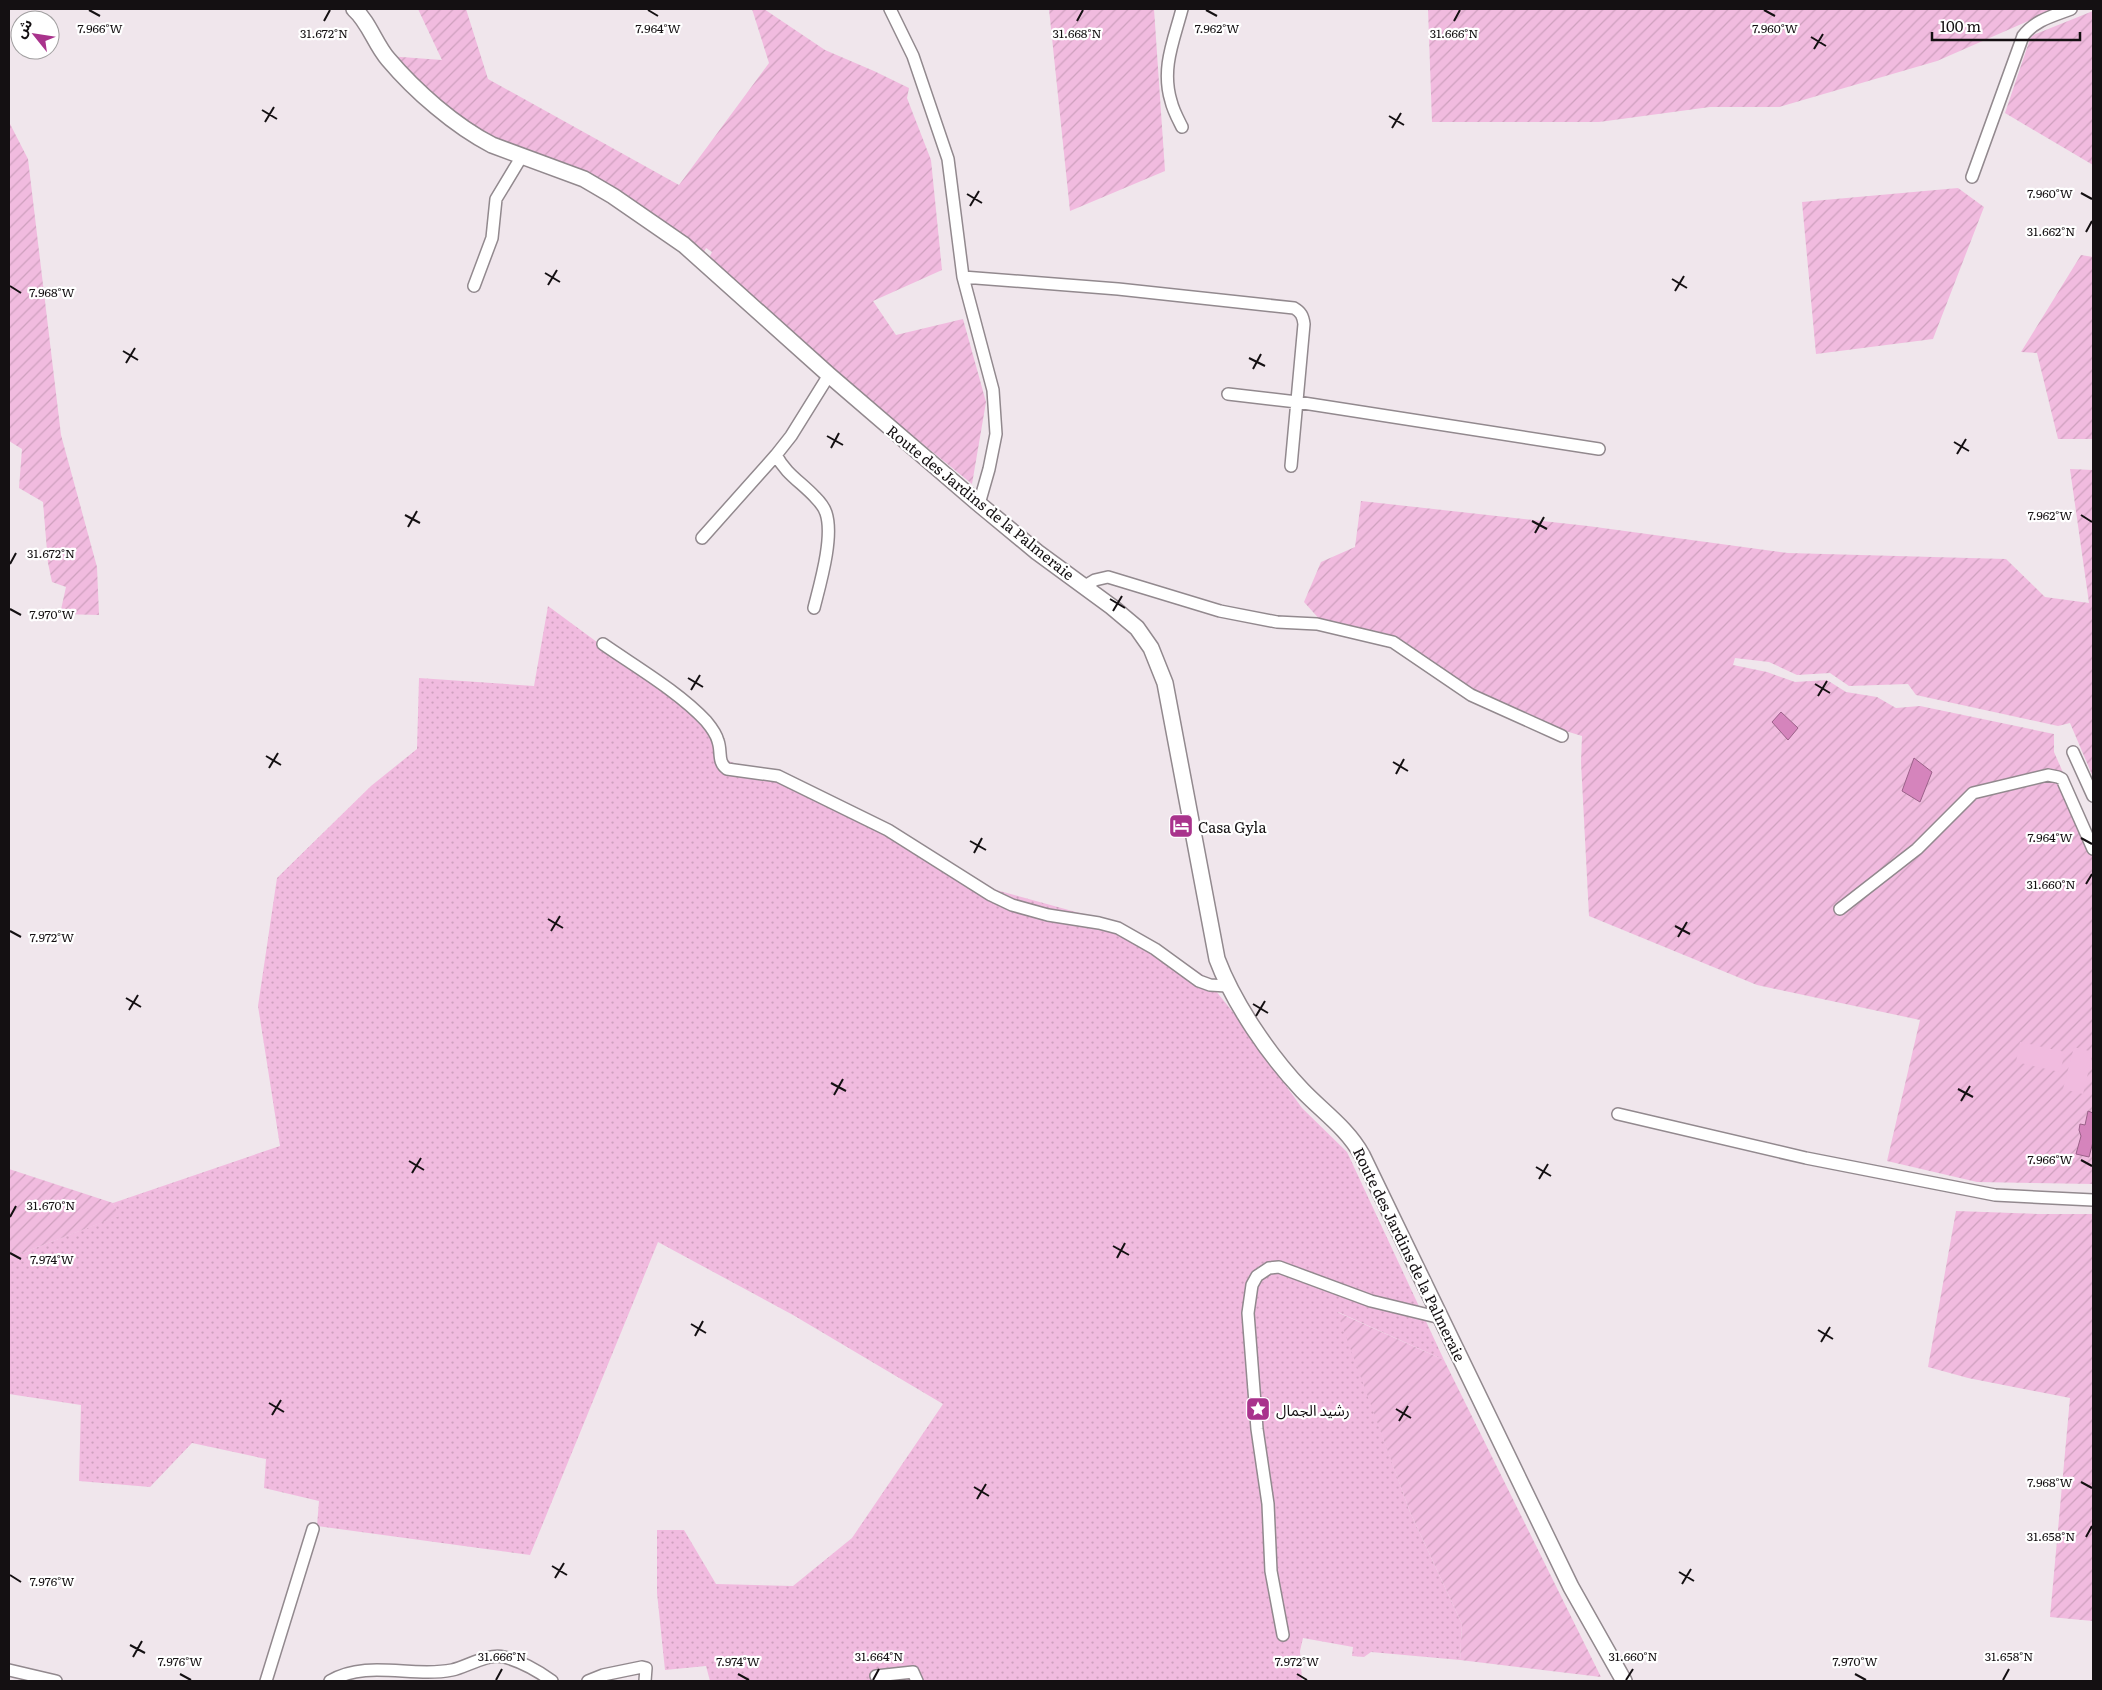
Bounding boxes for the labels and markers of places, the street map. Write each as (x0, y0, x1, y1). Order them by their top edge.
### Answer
hotel icon: Casa Gyla (1168, 813, 1194, 839)
place label: Casa Gyla (1198, 815, 1267, 838)
place icon: رشيد الجمال (1245, 1396, 1271, 1422)
place label: رشيد الجمال (1276, 1398, 1350, 1421)

